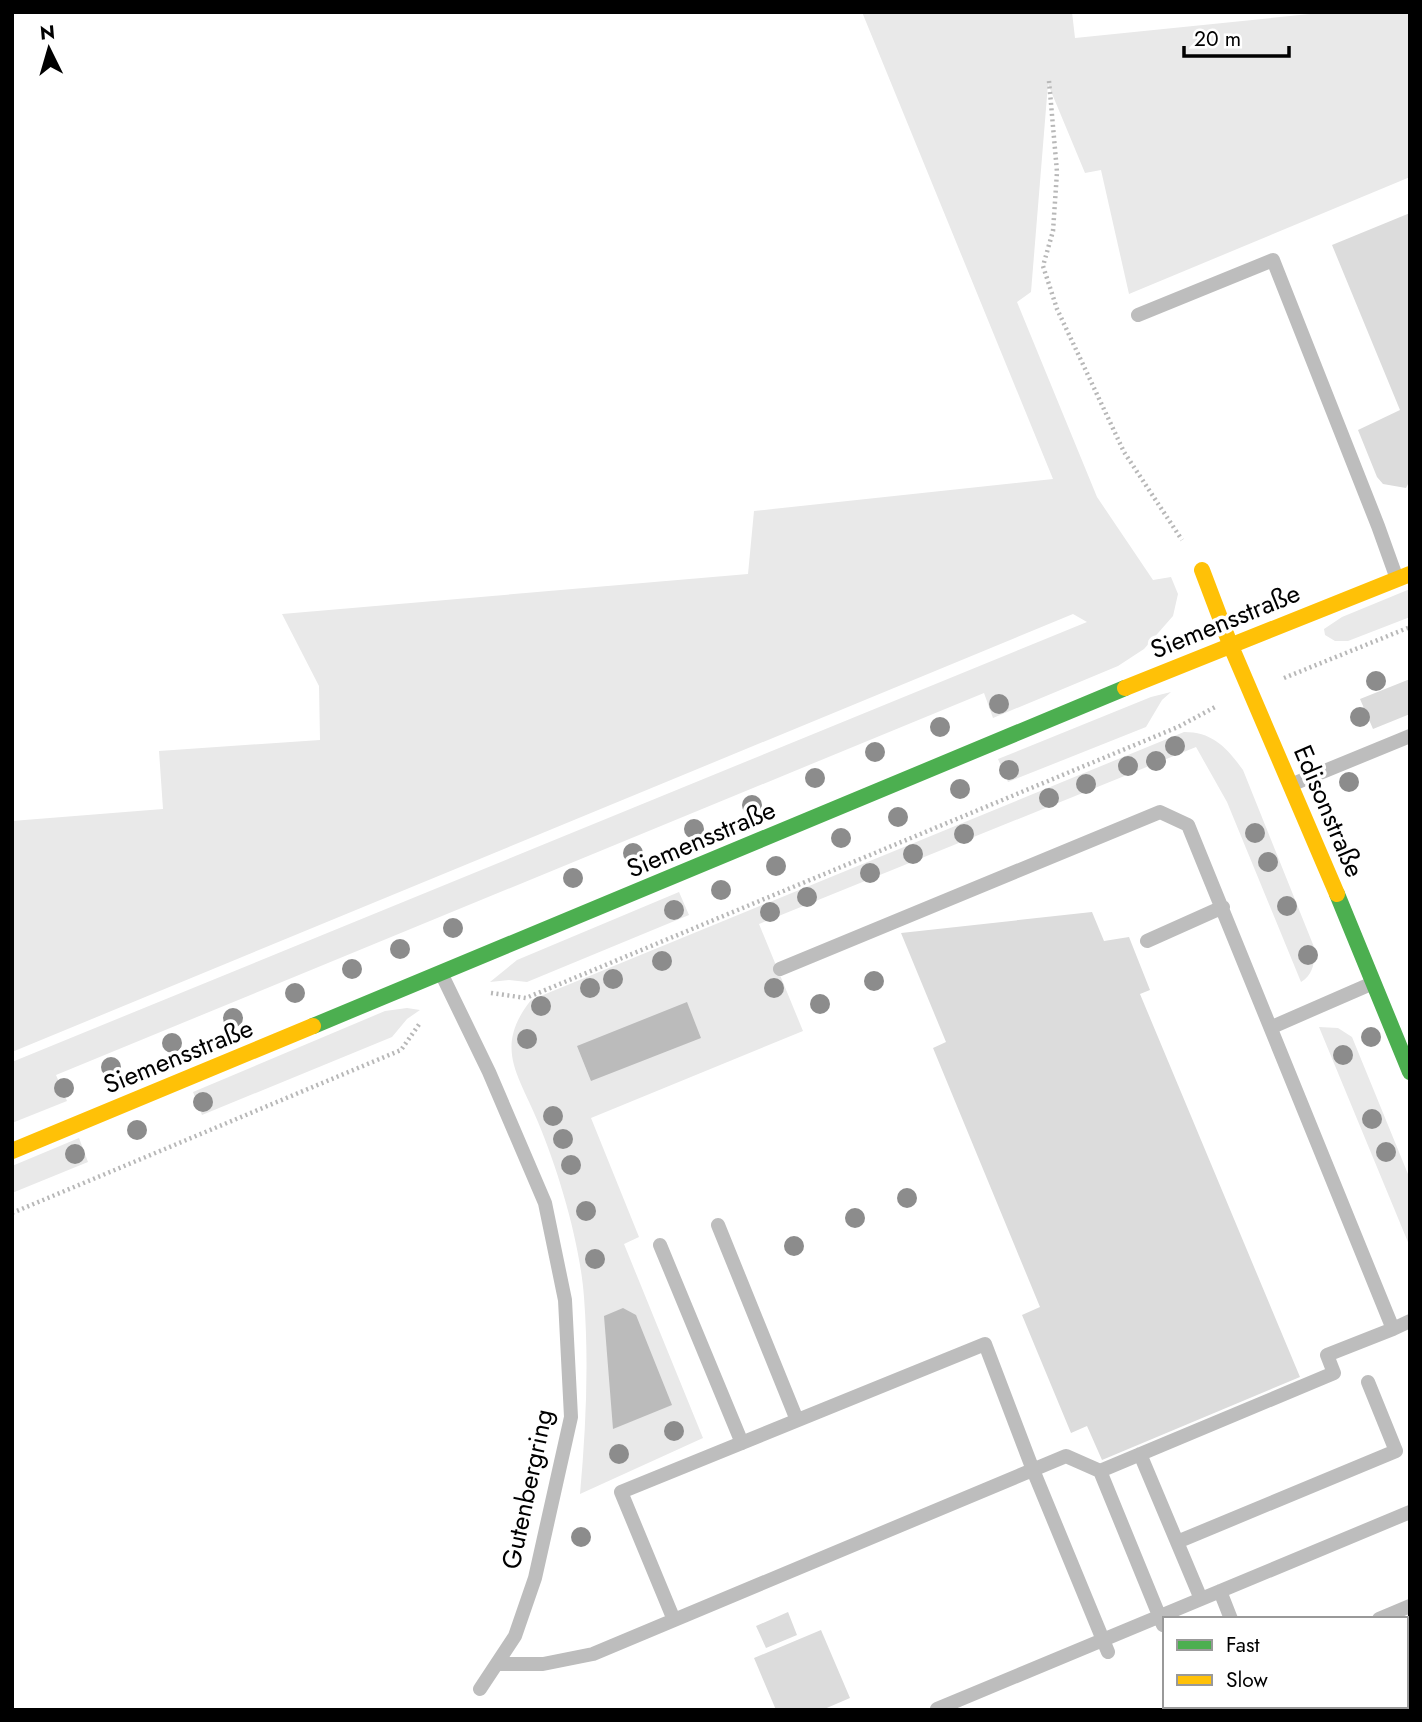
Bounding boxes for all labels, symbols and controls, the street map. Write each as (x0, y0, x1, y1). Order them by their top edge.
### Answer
north arrow (14, 14, 84, 84)
scale bar (1184, 14, 1289, 58)
text: N (39, 18, 56, 47)
text: 20 m (1194, 24, 1241, 54)
street label: Siemensstraße (1144, 574, 1306, 668)
street label: Edisonstraße (1284, 739, 1374, 883)
street label: Siemensstraße (621, 791, 781, 887)
street label: Siemensstraße (97, 1009, 259, 1103)
street label: Gutenbergring (491, 1405, 563, 1573)
legend (1163, 1617, 1408, 1708)
text: Fast (1226, 1630, 1259, 1660)
text: Slow (1226, 1665, 1268, 1695)

